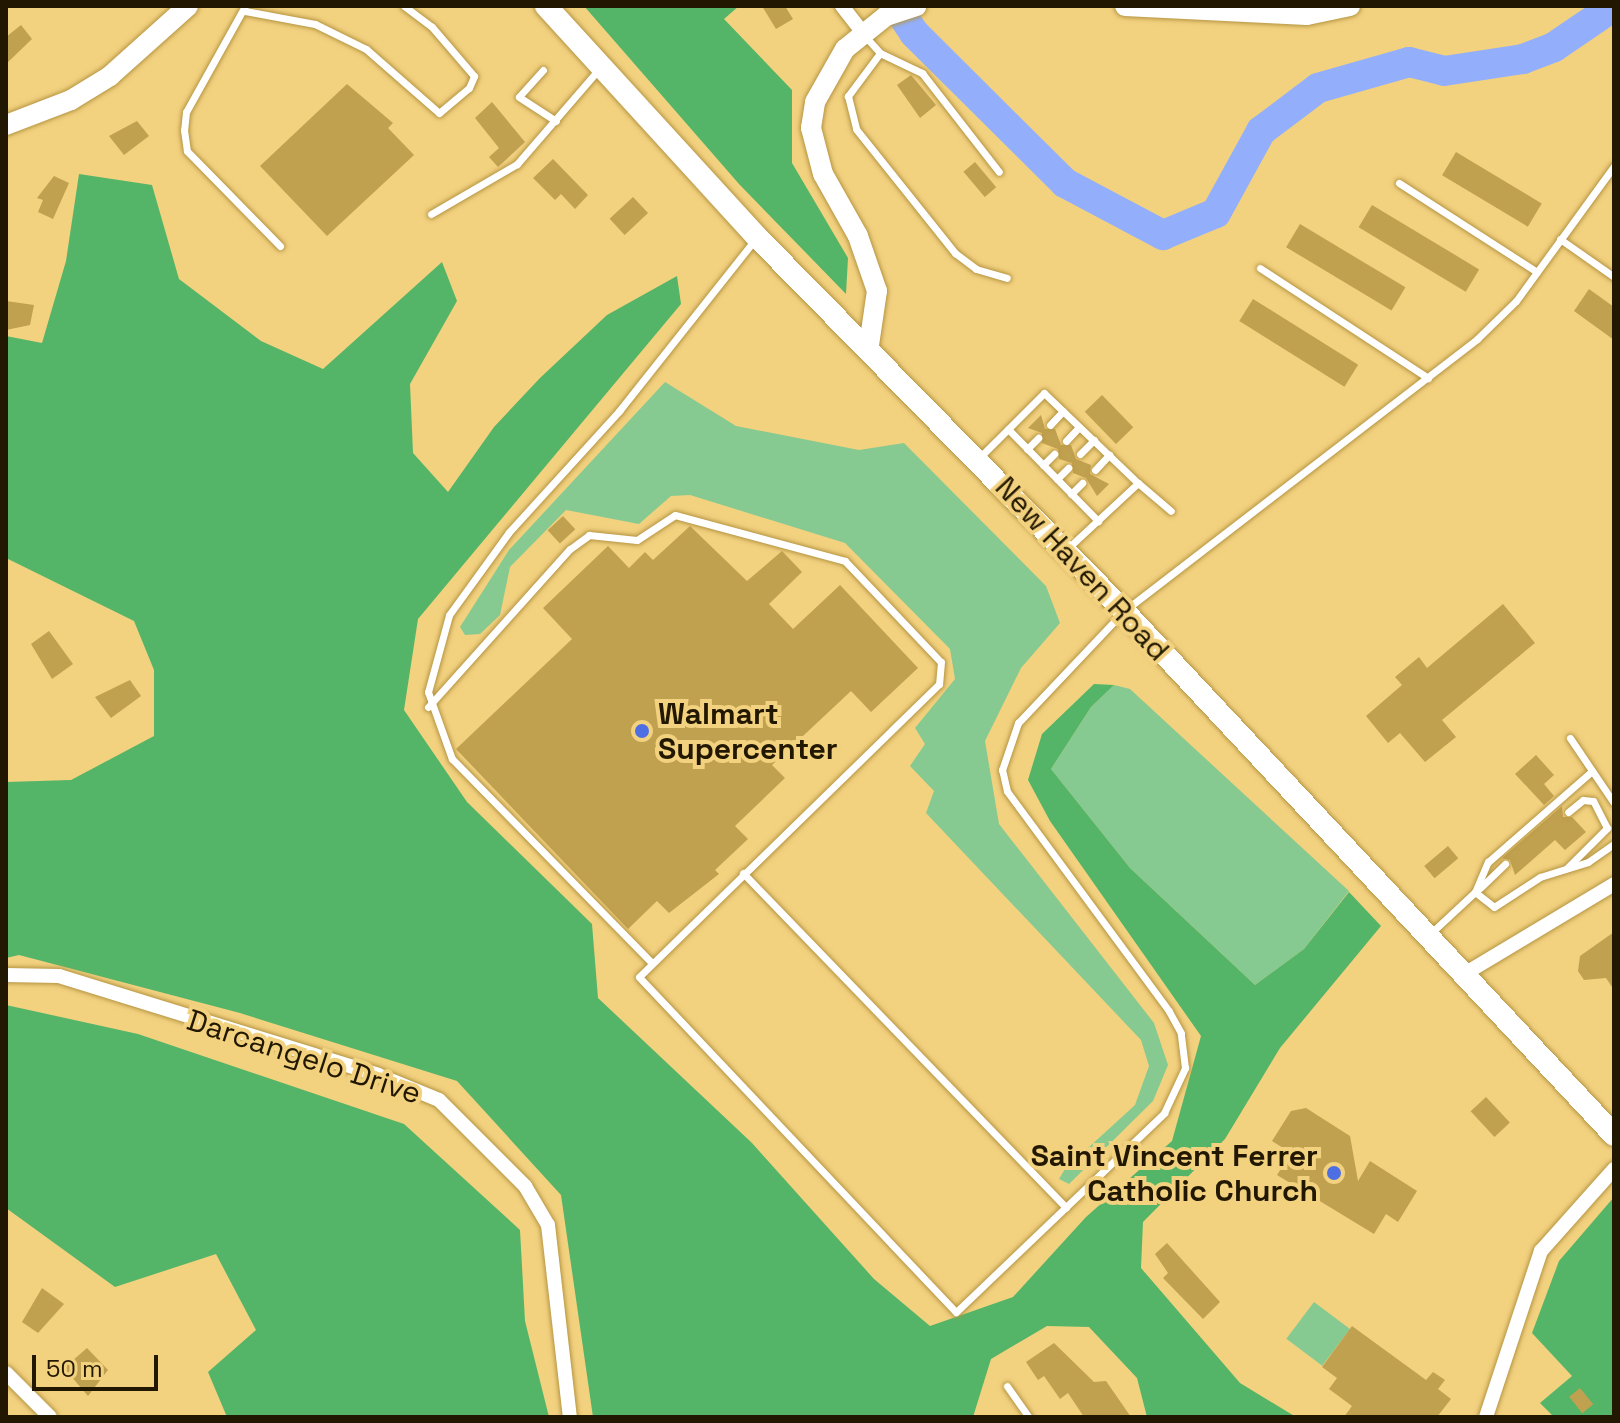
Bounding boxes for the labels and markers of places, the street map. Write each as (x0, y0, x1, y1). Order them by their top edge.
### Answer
place label: Walmart Supercenter (658, 696, 838, 766)
marker: Walmart Supercenter (633, 722, 651, 740)
place label: Saint Vincent Ferrer Catholic Church (1030, 1138, 1318, 1208)
marker: Saint Vincent Ferrer Catholic Church (1325, 1164, 1343, 1182)

